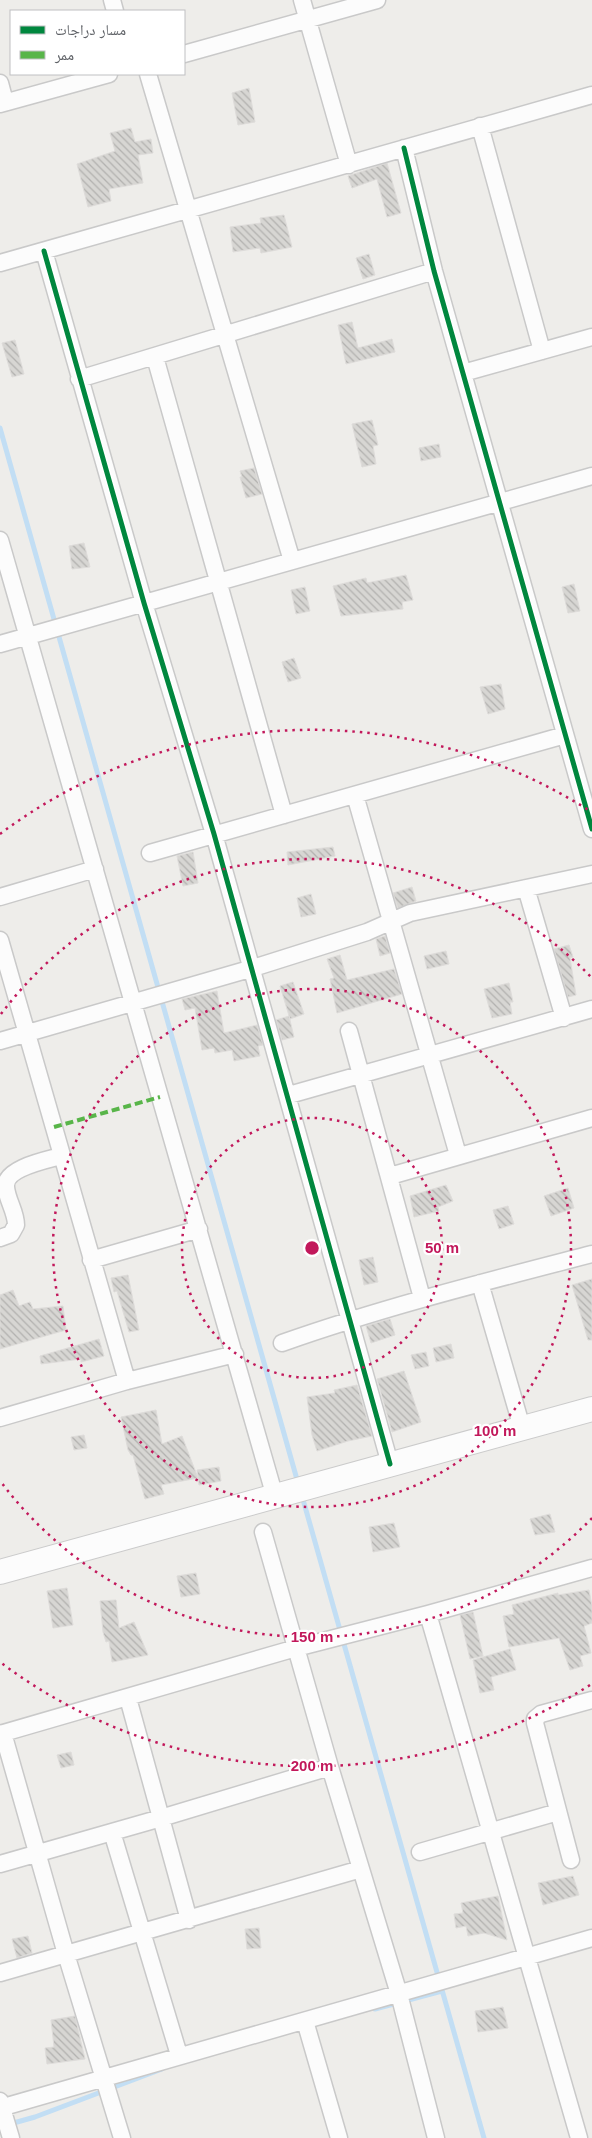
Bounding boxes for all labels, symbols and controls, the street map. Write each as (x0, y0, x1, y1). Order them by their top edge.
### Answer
legend (10, 10, 185, 75)
text: مسار دراجات (55, 21, 126, 39)
text: ممر (54, 46, 74, 64)
centre of rings (303, 1239, 321, 1257)
text: 50 m (425, 1239, 459, 1256)
text: 100 m (474, 1422, 516, 1439)
text: 150 m (291, 1628, 333, 1645)
text: 200 m (291, 1757, 333, 1774)

